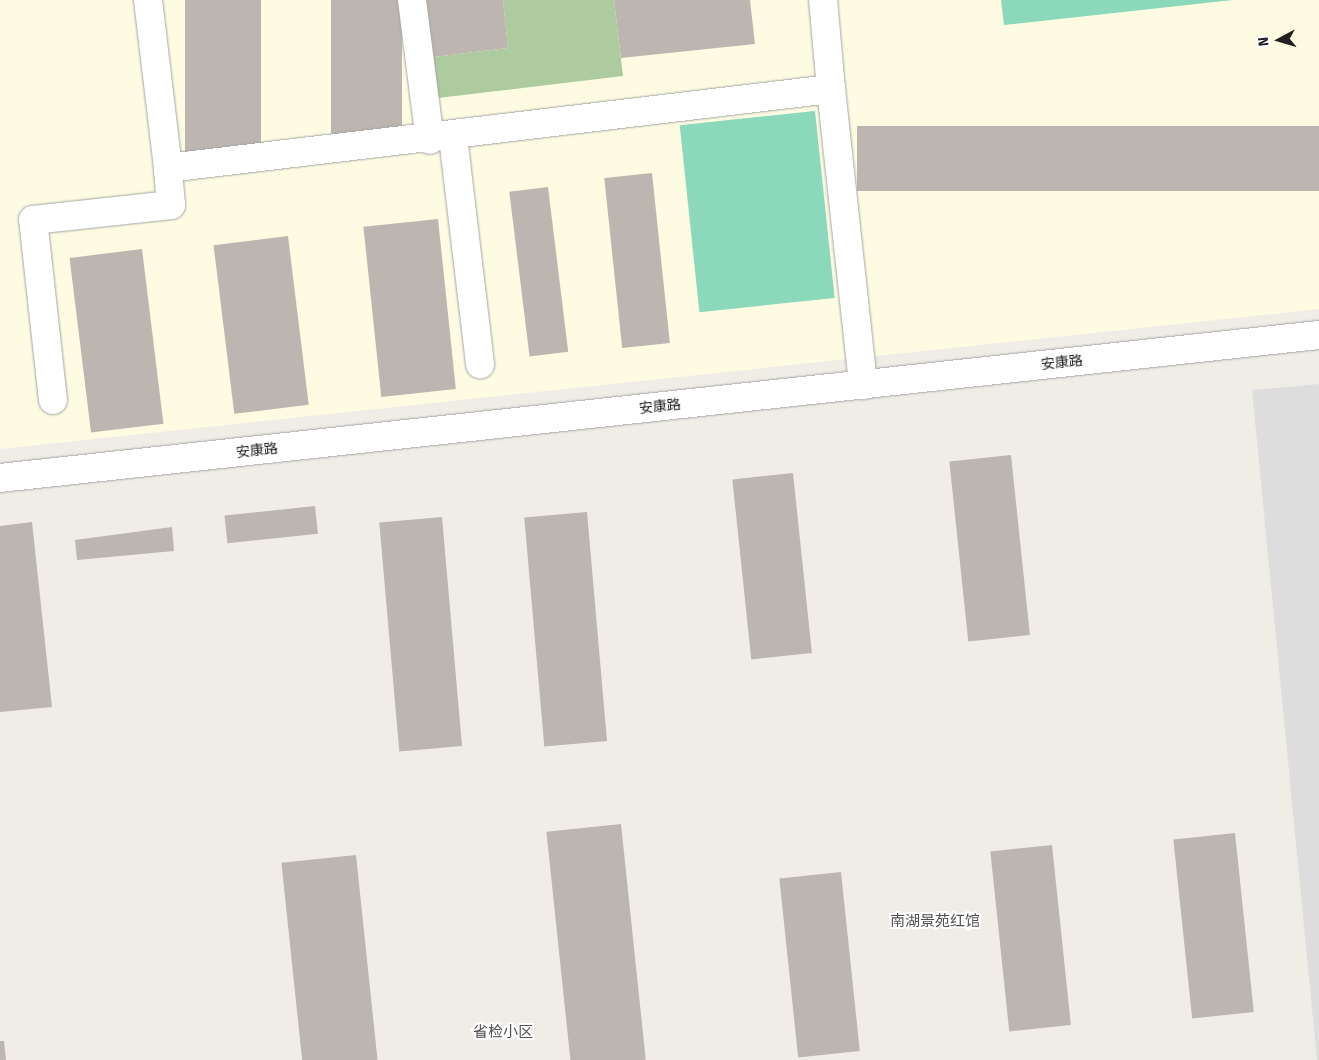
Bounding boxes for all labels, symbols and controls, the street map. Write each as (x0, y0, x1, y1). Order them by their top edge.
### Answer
north arrow (1254, 15, 1304, 65)
text: N (1255, 36, 1273, 47)
street label: 安康路 (1040, 352, 1084, 374)
street label: 安康路 (638, 396, 682, 418)
street label: 安康路 (235, 440, 279, 462)
district label: 南湖景苑红馆 (890, 913, 980, 931)
district label: 省检小区 (473, 1024, 533, 1042)

